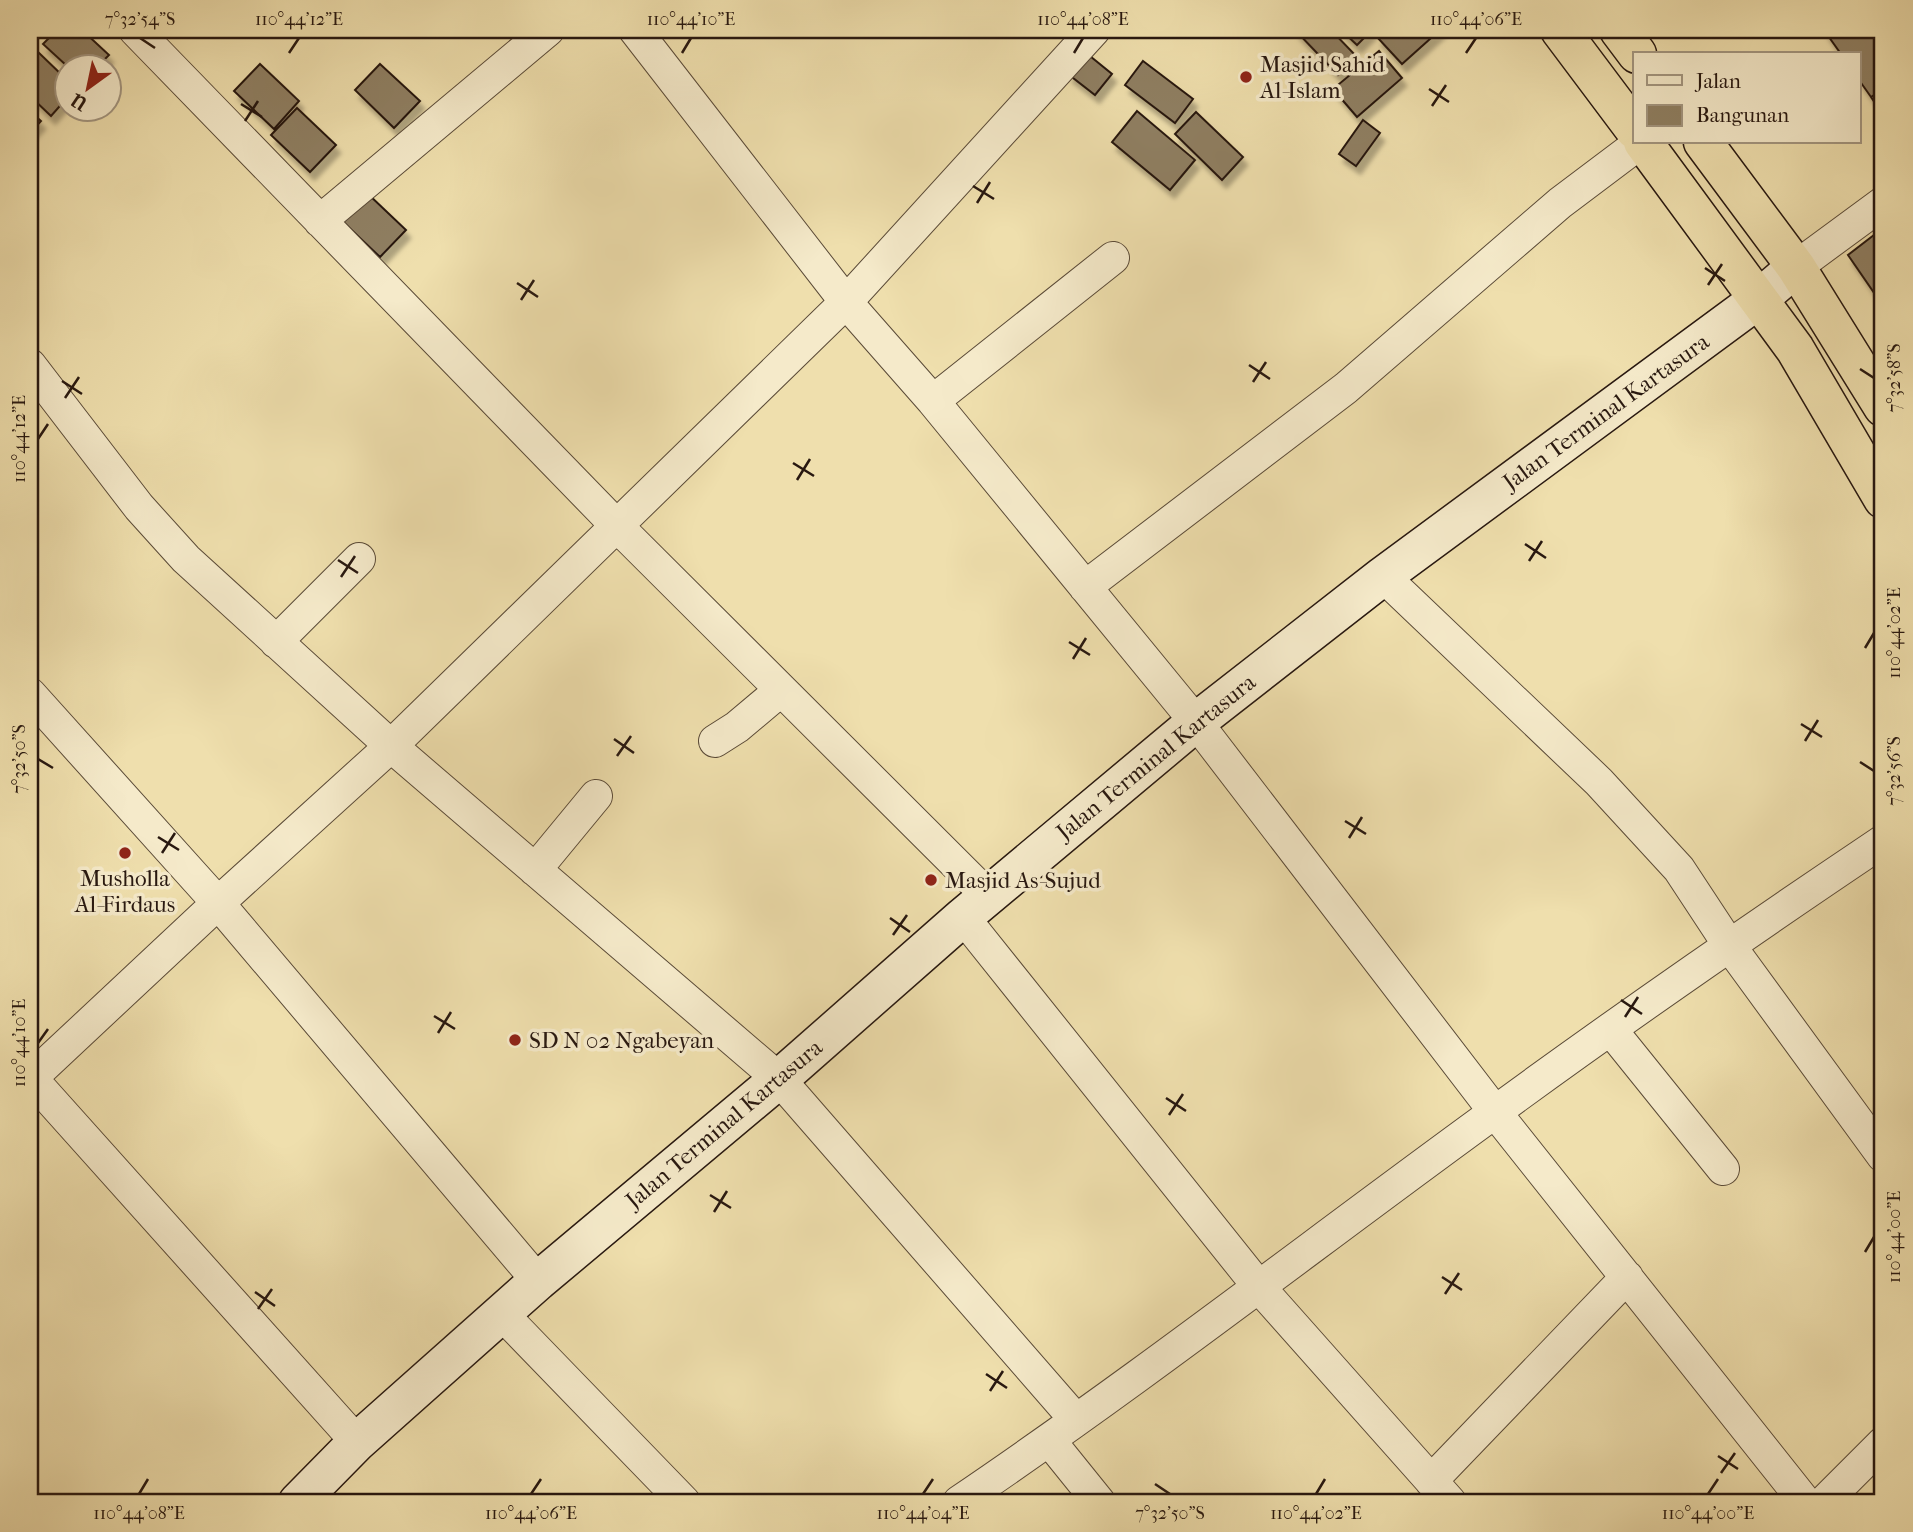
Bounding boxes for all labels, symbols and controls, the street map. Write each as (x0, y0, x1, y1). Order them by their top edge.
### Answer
text: 7°32'54"S (105, 9, 175, 30)
text: 110°44'12"E (255, 9, 343, 30)
text: 110°44'10"E (647, 9, 735, 30)
text: 110°44'08"E (1037, 9, 1129, 30)
text: 110°44'06"E (1430, 9, 1522, 30)
place label: Masjid Sahid Al-Islam (1259, 51, 1385, 104)
north arrow (52, 52, 122, 122)
legend (1633, 52, 1860, 144)
marker: Masjid Sahid Al-Islam (1238, 69, 1254, 85)
text: Jalan (1694, 69, 1741, 93)
text: U (67, 88, 92, 115)
text: Bangunan (1696, 103, 1789, 127)
street label: Jalan Terminal Kartasura (1496, 328, 1715, 497)
text: 7°32'58"S (1884, 344, 1905, 412)
text: 110°44'12"E (9, 395, 30, 483)
text: 110°44'02"E (1884, 587, 1905, 679)
street label: Jalan Terminal Kartasura (1049, 668, 1261, 847)
text: 7°32'50"S (9, 724, 30, 794)
text: 7°32'56"S (1884, 736, 1905, 806)
marker: Musholla Al-Firdaus (117, 845, 133, 861)
place label: Musholla Al-Firdaus (74, 865, 175, 918)
place label: Masjid As-Sujud (945, 867, 1101, 894)
marker: Masjid As-Sujud (923, 872, 939, 888)
text: 110°44'10"E (9, 999, 30, 1087)
place label: SD N 02 Ngabeyan (529, 1027, 715, 1054)
marker: SD N 02 Ngabeyan (507, 1032, 523, 1048)
street label: Jalan Terminal Kartasura (619, 1034, 828, 1215)
text: 110°44'00"E (1884, 1191, 1905, 1283)
text: 110°44'08"E (93, 1503, 185, 1524)
text: 110°44'06"E (485, 1503, 577, 1524)
text: 110°44'04"E (877, 1503, 969, 1524)
text: 7°32'50"S (1135, 1503, 1205, 1524)
text: 110°44'02"E (1270, 1503, 1362, 1524)
text: 110°44'00"E (1662, 1503, 1754, 1524)

